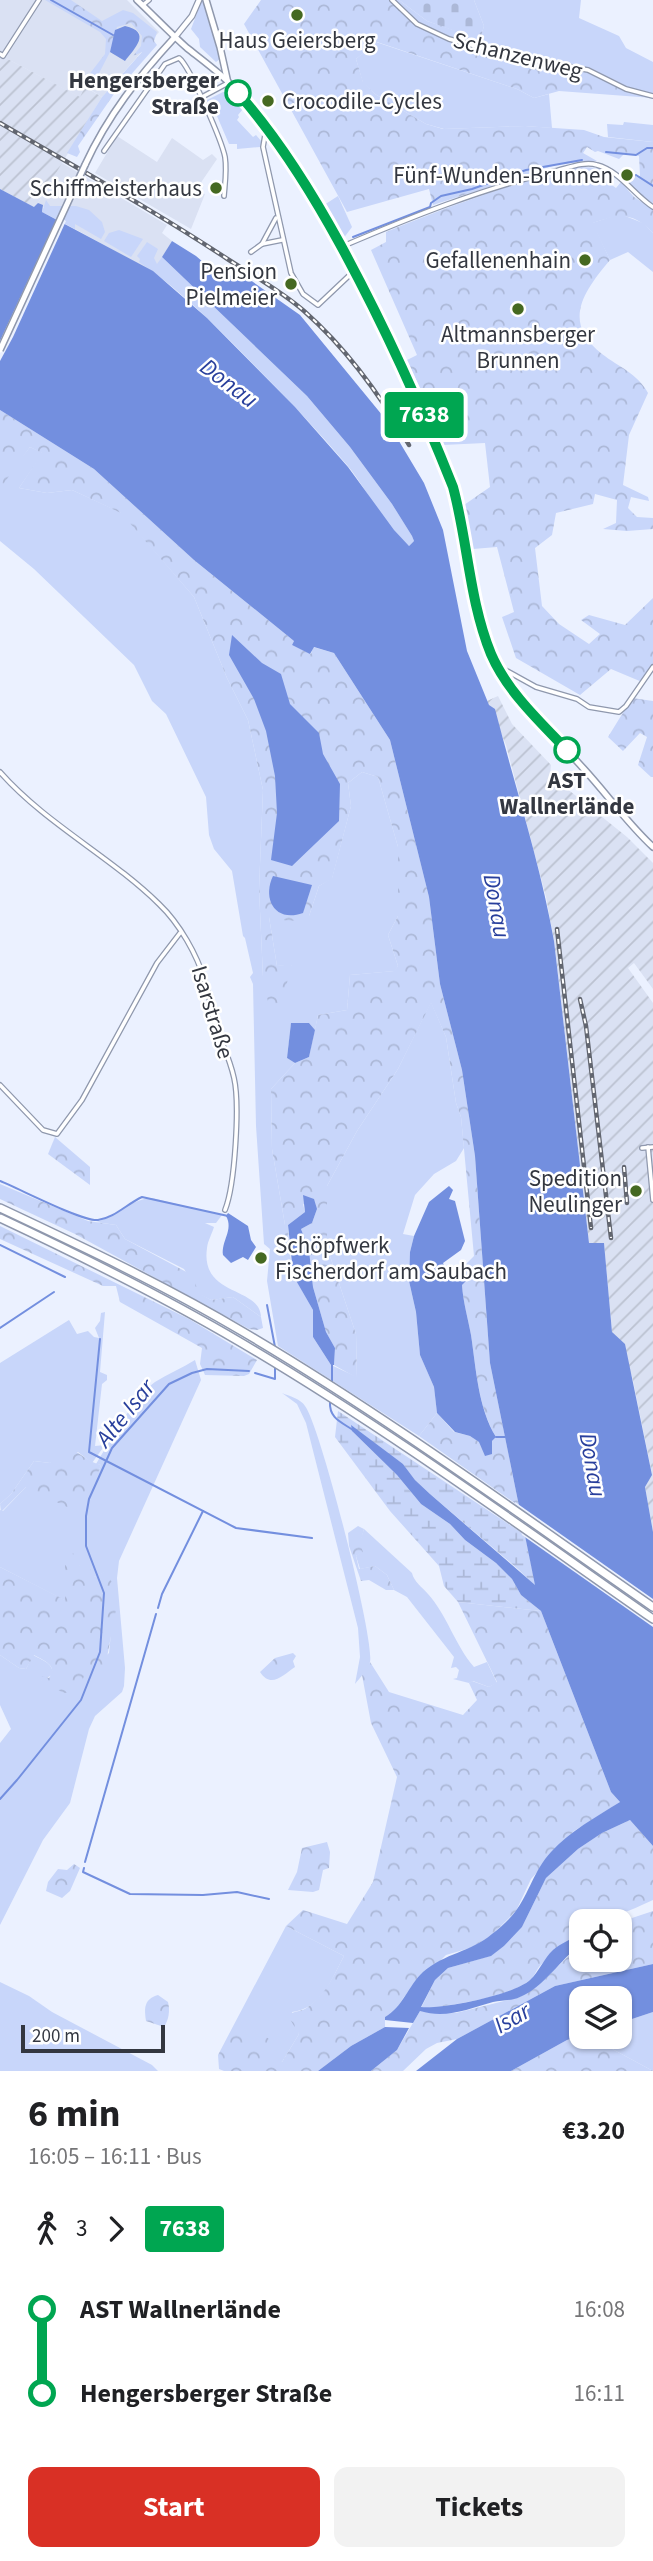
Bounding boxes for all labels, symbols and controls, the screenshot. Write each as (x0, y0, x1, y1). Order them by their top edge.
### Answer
marker: Haus Geiersberg (289, 7, 305, 23)
street label: Schanzenweg (450, 23, 586, 88)
place label: Haus Geiersberg (218, 24, 376, 57)
place label: Hengersberger Straße (69, 64, 220, 123)
marker: Hengersberger Straße (225, 80, 251, 106)
place label: Crocodile-Cycles (282, 85, 442, 118)
marker: Crocodile-Cycles (260, 93, 276, 109)
place label: Fünf-Wunden-Brunnen (393, 159, 613, 192)
marker: Fünf-Wunden-Brunnen (619, 167, 635, 183)
place label: Schiffmeisterhaus (29, 172, 202, 205)
marker: Schiffmeisterhaus (208, 180, 224, 196)
place label: Gefallenenhain (426, 244, 571, 277)
marker: Gefallenenhain (577, 252, 593, 268)
place label: Pension Pielmeier (186, 255, 278, 314)
marker: Pension Pielmeier (283, 276, 299, 292)
marker: Altmannsberger Brunnen (510, 301, 526, 317)
place label: Altmannsberger Brunnen (441, 318, 596, 377)
water label: Donau (192, 350, 265, 417)
line badge: 7638 (375, 392, 473, 438)
text: 7638 (399, 397, 449, 432)
marker: AST Wallnerlände (554, 737, 580, 763)
place label: AST Wallnerlände (500, 764, 635, 823)
water label: Donau (474, 871, 519, 941)
street label: Isarstraße (183, 962, 242, 1063)
place label: Spedition Neulinger (528, 1162, 623, 1221)
marker: Spedition Neulinger (628, 1183, 644, 1199)
place label: Schöpfwerk Fischerdorf am Saubach (275, 1229, 507, 1288)
marker: Schöpfwerk Fischerdorf am Saubach (253, 1250, 269, 1266)
water label: Alte Isar (86, 1370, 165, 1456)
water label: Donau (570, 1430, 615, 1500)
map controls (569, 1909, 632, 2049)
button: locate (569, 1909, 632, 1972)
button: layers (569, 1986, 632, 2049)
water label: Isar (488, 1993, 538, 2043)
scale bar (21, 2022, 164, 2054)
text: 200 m (32, 2023, 80, 2050)
text: 6 min (28, 2087, 120, 2141)
text: €3.20 (562, 2112, 625, 2149)
text: 16:05 – 16:11 · Bus (28, 2140, 202, 2173)
icon: walk (28, 2210, 66, 2248)
icon: forward (97, 2210, 135, 2248)
text: 7638 (159, 2211, 210, 2246)
text: 3 (76, 2212, 87, 2245)
text: AST Wallnerlände (80, 2291, 281, 2328)
text: 16:08 (574, 2293, 625, 2326)
text: Hengersberger Straße (80, 2375, 332, 2412)
text: 16:11 (574, 2377, 625, 2410)
button: Start (28, 2467, 320, 2547)
button: Tickets (334, 2467, 625, 2547)

